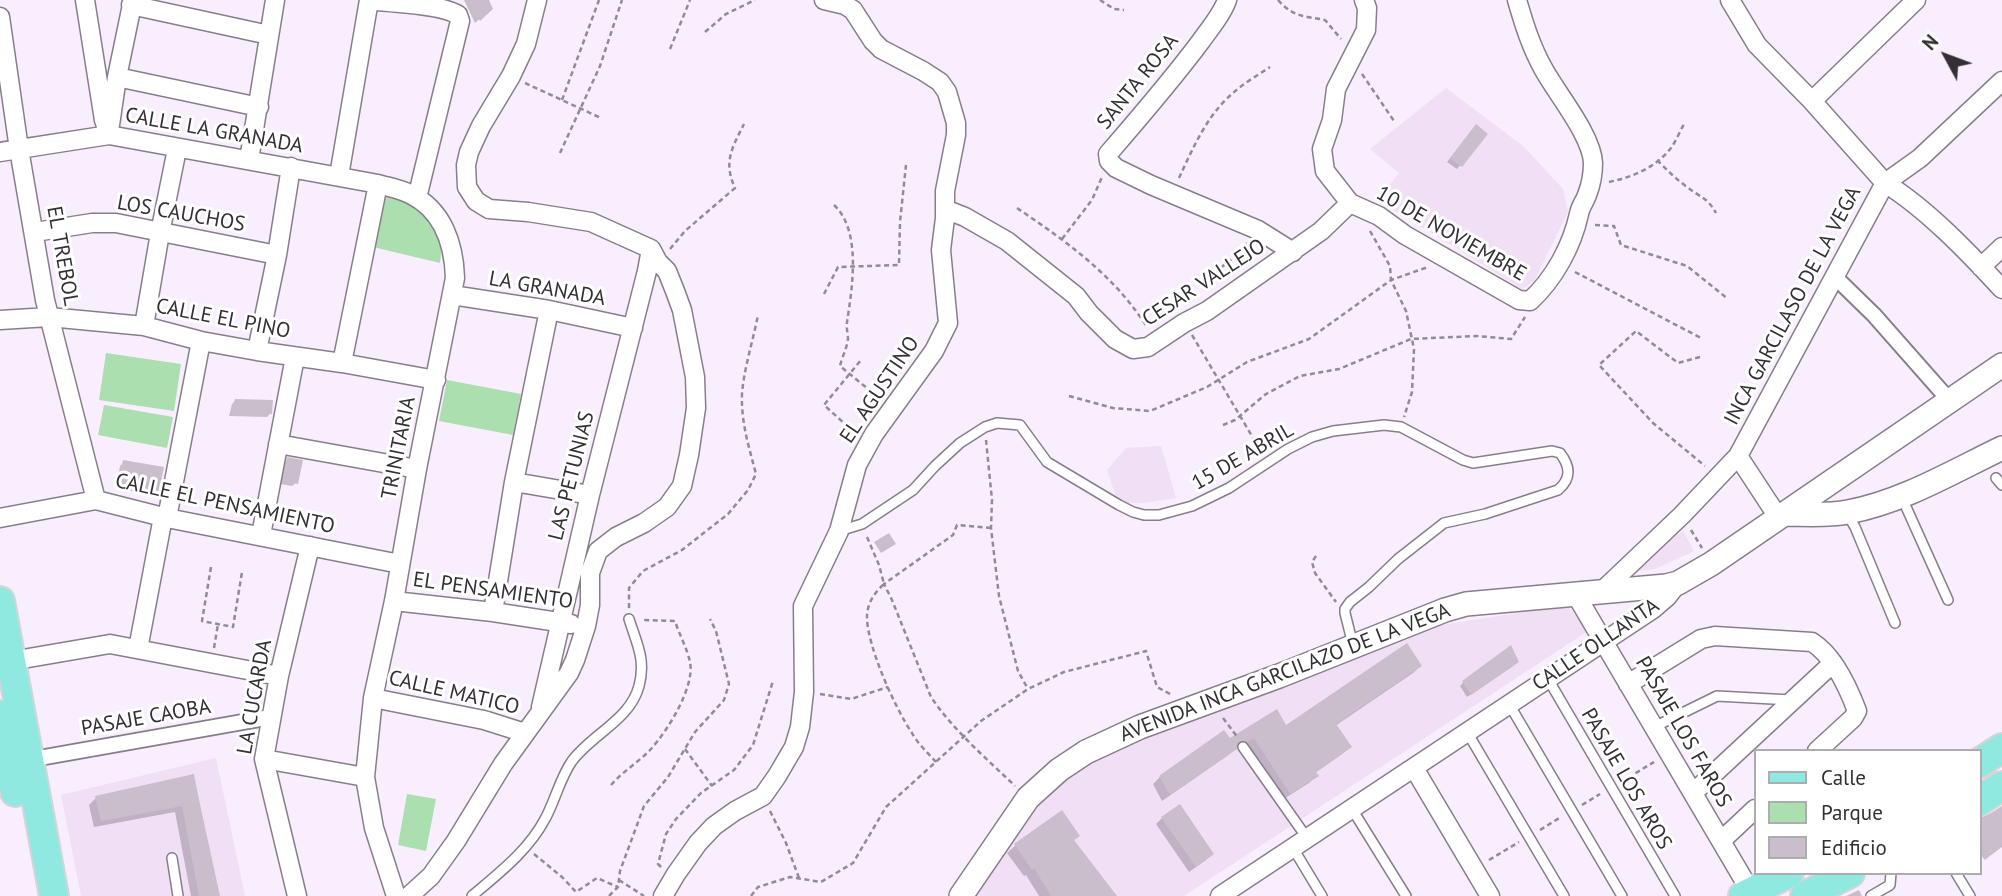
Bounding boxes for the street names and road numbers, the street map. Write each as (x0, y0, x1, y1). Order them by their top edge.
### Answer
street label: SANTA ROSA (1092, 29, 1184, 135)
street label: CALLE LA GRANADA (123, 103, 305, 159)
street label: 10 DE NOVIEMBRE (1372, 181, 1530, 287)
street label: INCA GARCILASO DE LA VEGA (1719, 182, 1867, 430)
street label: LOS CAUCHOS (115, 190, 247, 238)
street label: EL TREBOL (41, 204, 83, 308)
street label: CESAR VALLEJO (1138, 234, 1270, 332)
street label: LA GRANADA (487, 266, 607, 312)
street label: CALLE EL PINO (154, 294, 292, 344)
street label: EL AGUSTINO (835, 332, 925, 448)
street label: TRINITARIA (377, 395, 421, 501)
street label: LAS PETUNIAS (544, 409, 600, 543)
street label: 15 DE ABRIL (1188, 418, 1298, 496)
street label: CALLE EL PENSAMIENTO (113, 468, 337, 540)
street label: EL PENSAMIENTO (411, 567, 575, 615)
street label: CALLE OLLANTA (1528, 593, 1664, 697)
street label: AVENIDA INCA GARCILAZO DE LA VEGA (1116, 598, 1454, 748)
street label: LA CUCARDA (232, 638, 278, 756)
street label: PASAJE LOS FAROS (1630, 652, 1736, 812)
street label: CALLE MATICO (386, 666, 522, 720)
street label: PASAJE CAOBA (79, 694, 213, 742)
street label: PASAJE LOS AROS (1575, 704, 1677, 854)

